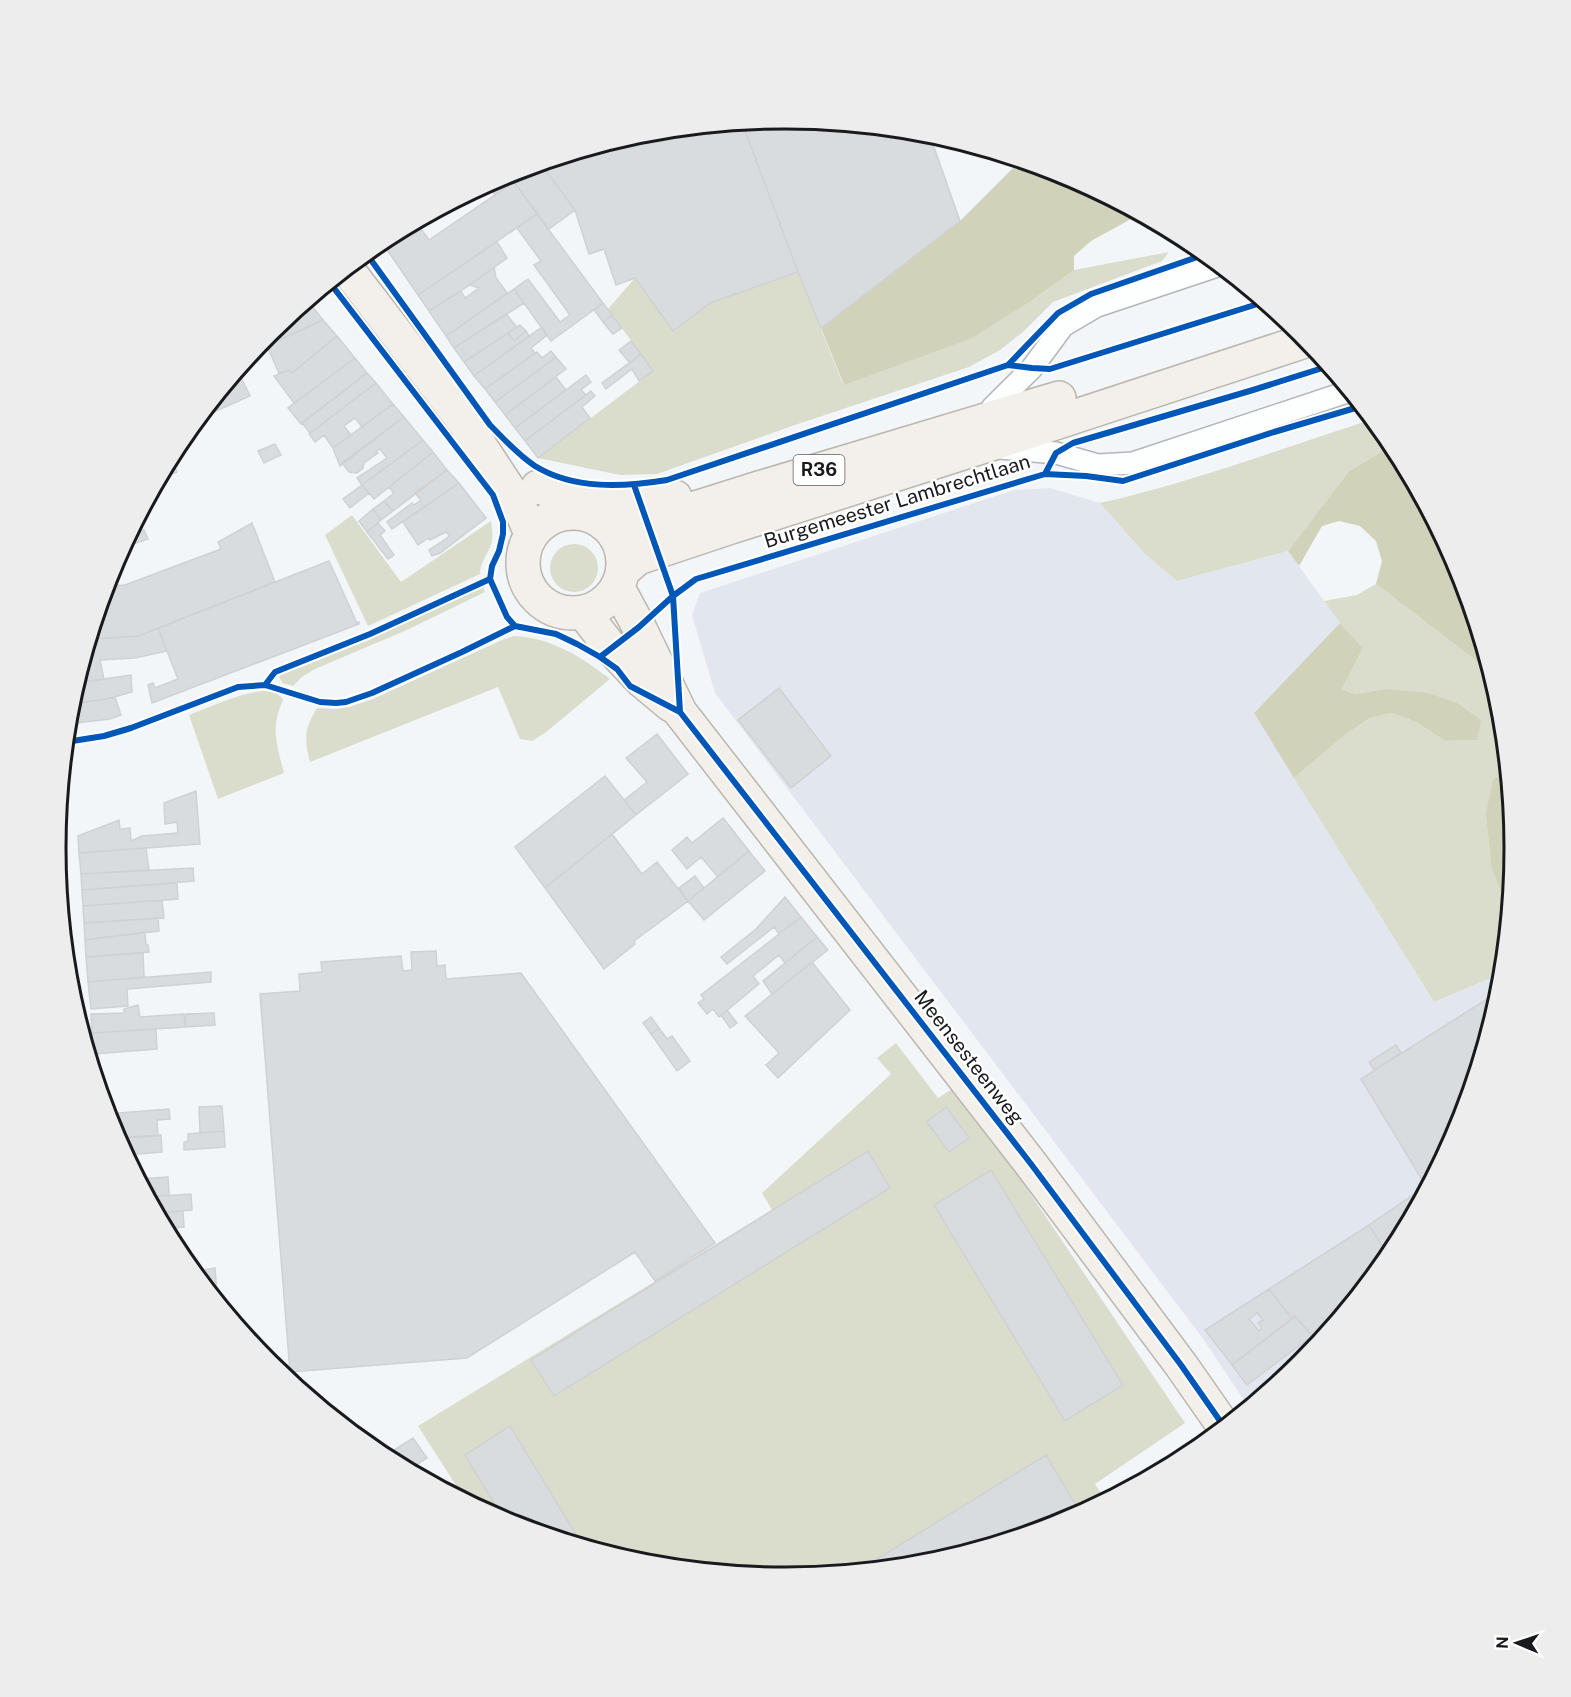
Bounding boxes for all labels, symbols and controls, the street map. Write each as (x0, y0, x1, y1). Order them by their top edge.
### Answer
street label: Burgemeester Lambrechtlaan (761, 449, 1033, 553)
road number: R36 (794, 455, 844, 485)
street label: Meensesteenweg (909, 985, 1029, 1129)
north arrow (1487, 1613, 1547, 1673)
text: N (1493, 1636, 1512, 1649)

